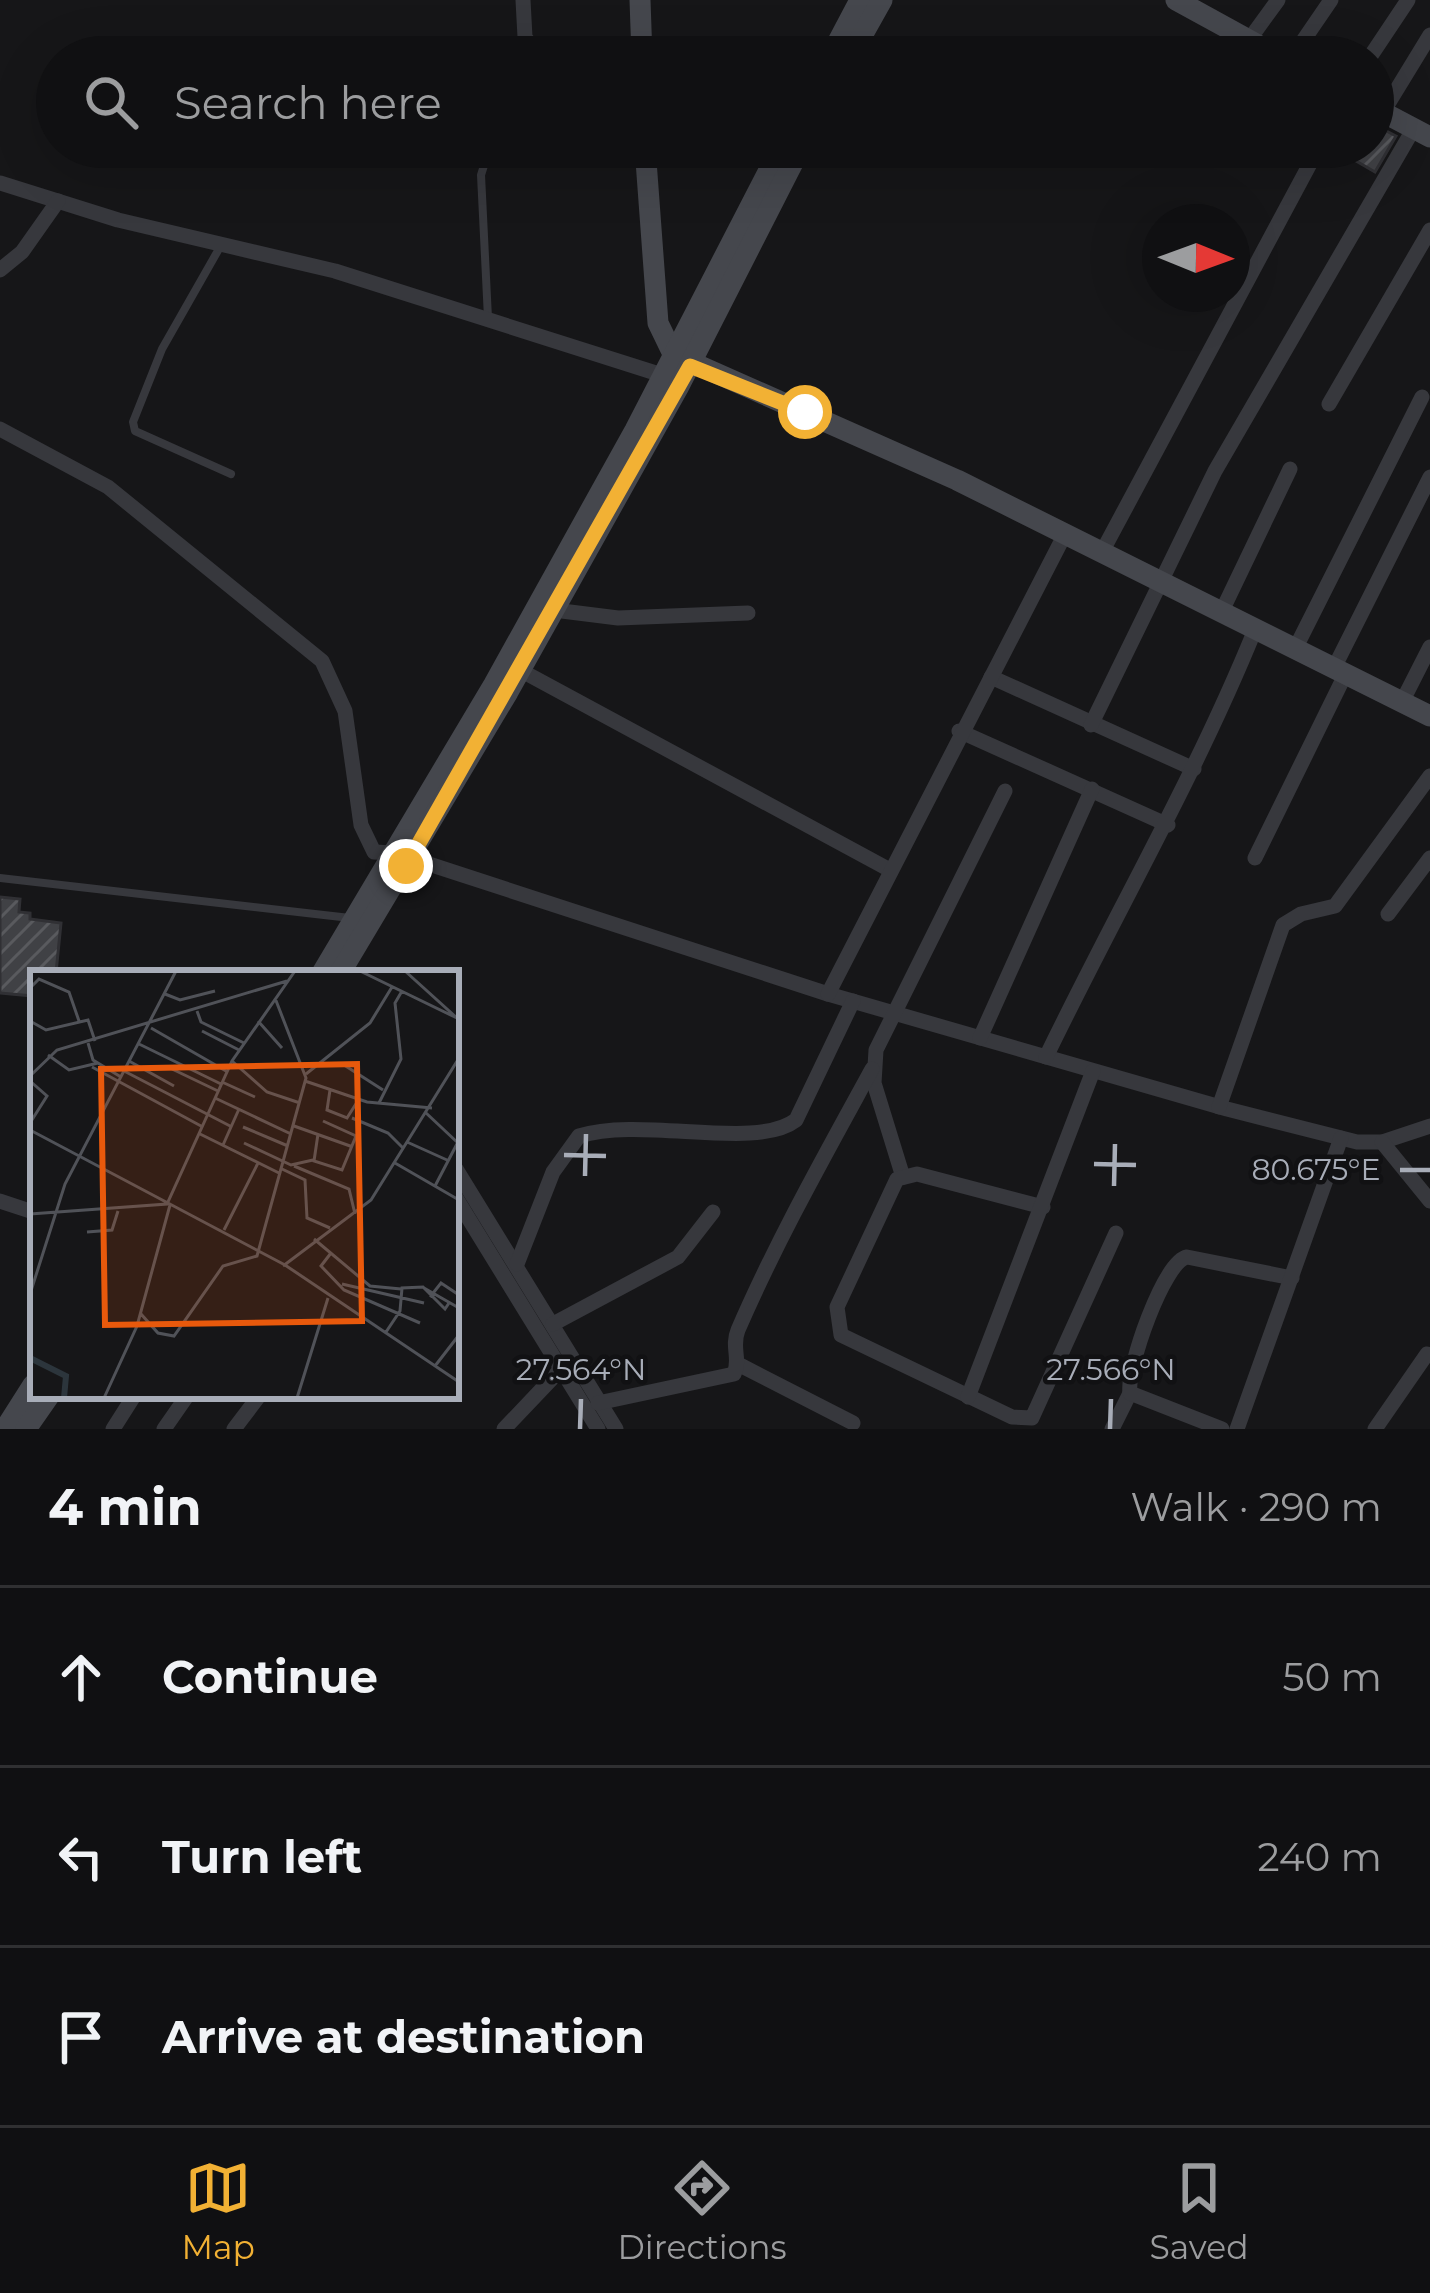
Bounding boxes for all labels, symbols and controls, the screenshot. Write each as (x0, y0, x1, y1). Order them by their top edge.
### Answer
search box (36, 36, 1394, 168)
icon: search (78, 69, 144, 135)
text: Search here (174, 75, 442, 130)
north arrow (1142, 204, 1250, 312)
route start (778, 385, 832, 439)
route end (379, 839, 433, 893)
inset map (30, 970, 459, 1399)
text: 80.675°E (1251, 1151, 1381, 1188)
text: 27.564°N (516, 1351, 646, 1388)
text: 27.566°N (1046, 1351, 1176, 1388)
text: 4 min (48, 1476, 202, 1538)
text: Walk · 290 m (1130, 1483, 1382, 1531)
icon: ahead (48, 1644, 114, 1710)
text: Continue (162, 1649, 378, 1704)
text: 50 m (1283, 1653, 1382, 1701)
icon: left (48, 1824, 114, 1890)
text: Turn left (162, 1829, 362, 1884)
text: 240 m (1258, 1833, 1382, 1881)
icon: arrive (48, 2004, 114, 2070)
text: Arrive at destination (162, 2009, 645, 2064)
tab: Map (181, 2155, 255, 2267)
tab: Directions (618, 2155, 787, 2267)
tab: Saved (1149, 2155, 1249, 2267)

